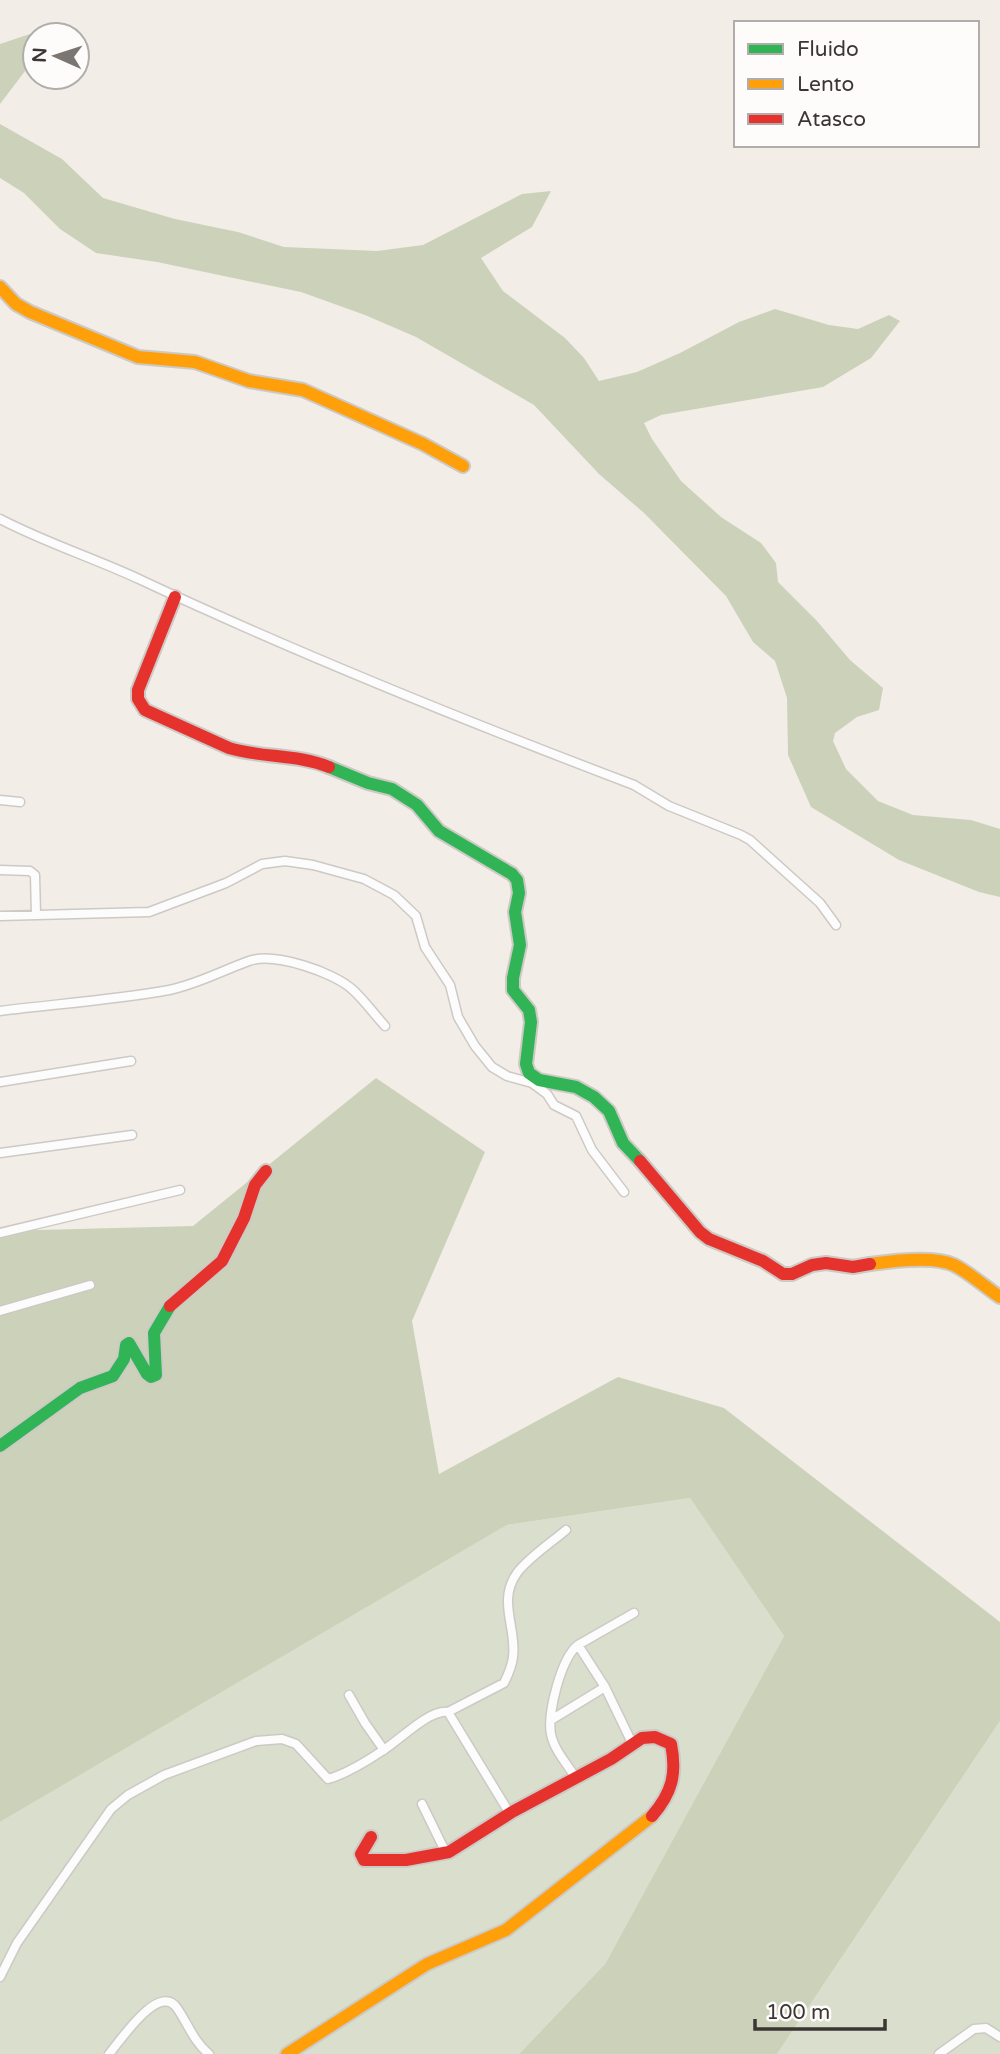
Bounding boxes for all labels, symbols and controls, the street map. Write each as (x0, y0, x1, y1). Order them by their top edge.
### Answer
north arrow (21, 21, 91, 91)
legend (734, 21, 979, 147)
text: Fluido (797, 37, 859, 62)
text: N (29, 47, 51, 63)
text: Lento (797, 72, 854, 97)
text: Atasco (797, 107, 866, 132)
scale bar (755, 1988, 884, 2032)
text: 100 m (766, 2000, 830, 2025)

